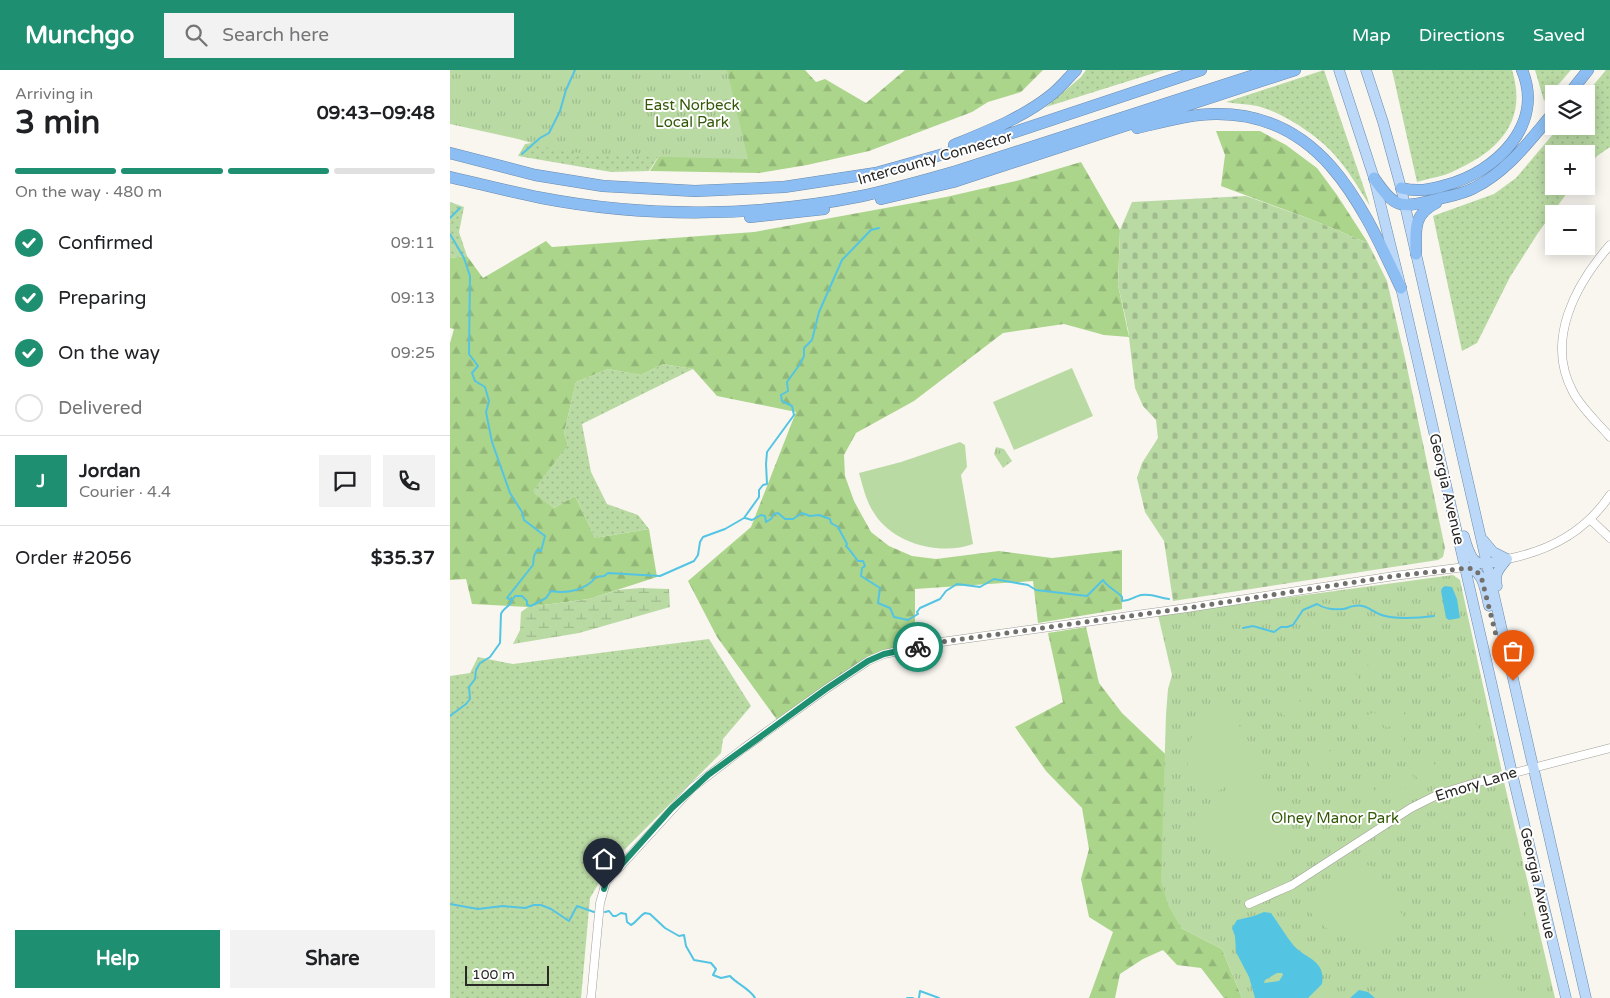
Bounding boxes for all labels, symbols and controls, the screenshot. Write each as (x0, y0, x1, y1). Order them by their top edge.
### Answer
search box (164, 13, 514, 58)
text: Munchgo (25, 21, 134, 50)
icon: search (182, 21, 210, 49)
text: Search here (222, 24, 329, 46)
text: Map (1352, 24, 1391, 46)
text: Directions (1419, 24, 1505, 46)
text: Saved (1533, 24, 1585, 46)
text: Arriving in (15, 84, 93, 104)
map controls (1545, 85, 1595, 255)
button: layers (1545, 85, 1595, 135)
park label: East Norbeck Local Park (644, 96, 740, 131)
text: 09:43–09:48 (317, 102, 435, 124)
text: 3 min (15, 104, 100, 142)
street label: Intercounty Connector (856, 127, 1015, 189)
button: + (1545, 145, 1595, 195)
text: On the way · 480 m (15, 182, 162, 202)
button: − (1545, 205, 1595, 255)
icon: check (15, 229, 43, 257)
text: Confirmed (58, 232, 153, 254)
text: 09:11 (391, 233, 435, 253)
icon: check (15, 284, 43, 312)
text: Preparing (58, 287, 147, 309)
text: 09:13 (391, 288, 435, 308)
icon: check (15, 339, 43, 367)
text: On the way (58, 342, 160, 364)
text: 09:25 (391, 343, 435, 363)
text: Delivered (58, 397, 143, 419)
street label: Georgia Avenue (1425, 432, 1469, 546)
button: chat (319, 455, 371, 507)
button: phone (383, 455, 435, 507)
text: Jordan (79, 460, 141, 482)
text: J (37, 470, 45, 492)
text: Courier · 4.4 (79, 482, 171, 502)
text: Order #2056 (15, 547, 132, 569)
text: $35.37 (371, 547, 435, 569)
courier (893, 622, 943, 672)
pin (1492, 630, 1534, 681)
icon: bike (904, 633, 932, 661)
icon: bag (1499, 637, 1527, 665)
street label: Emory Lane (1433, 763, 1519, 805)
park label: Olney Manor Park (1271, 809, 1399, 827)
street label: Georgia Avenue (1516, 826, 1560, 940)
pin (583, 838, 625, 889)
icon: home (590, 845, 618, 873)
button: Help (15, 930, 220, 988)
button: Share (230, 930, 435, 988)
scale bar (465, 963, 549, 986)
text: 100 m (472, 966, 515, 983)

